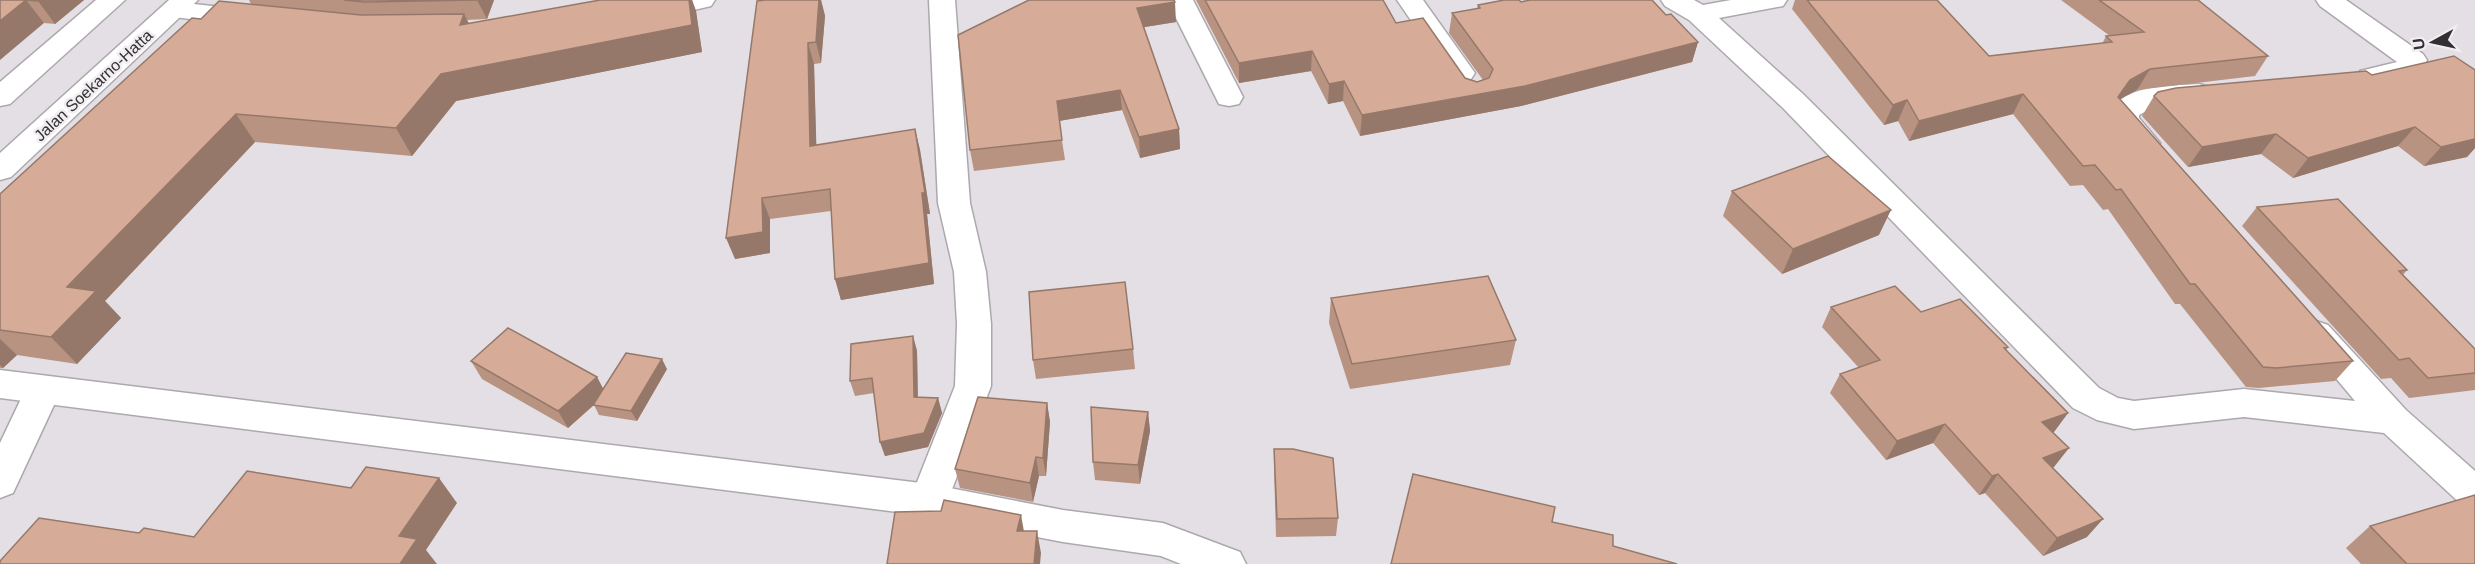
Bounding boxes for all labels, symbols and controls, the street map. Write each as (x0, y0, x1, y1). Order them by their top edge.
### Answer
north arrow (2403, 12, 2463, 72)
street label: Jalan Soekarno-Hatta (31, 26, 156, 144)
text: U (2409, 37, 2428, 51)

